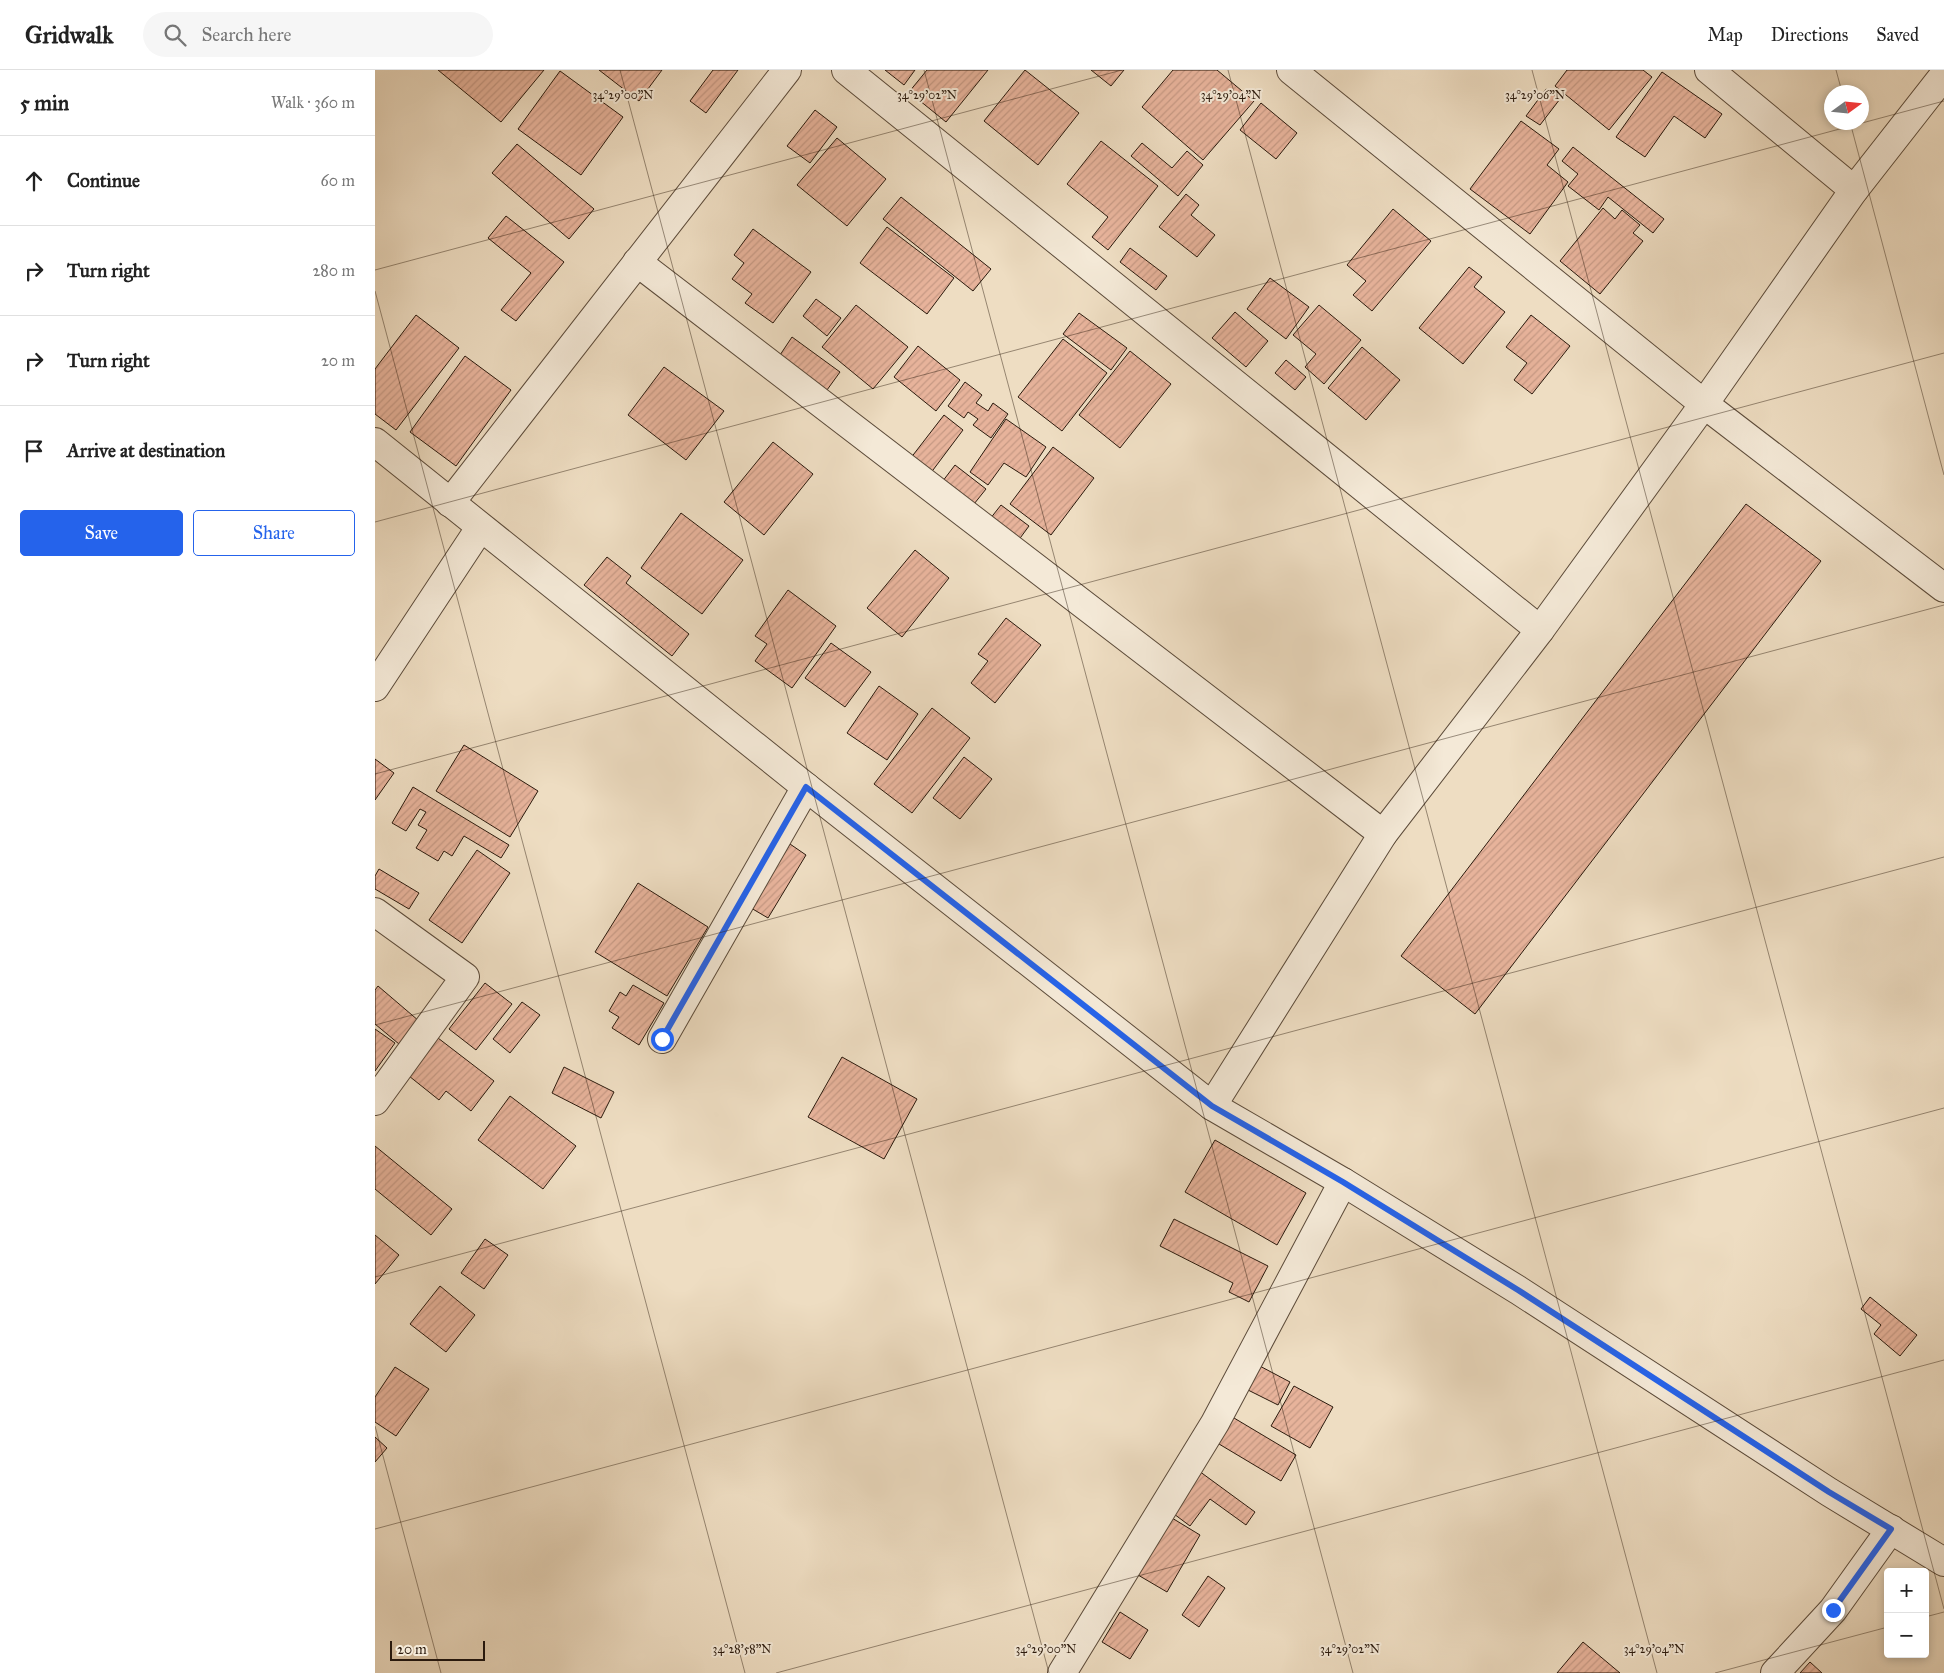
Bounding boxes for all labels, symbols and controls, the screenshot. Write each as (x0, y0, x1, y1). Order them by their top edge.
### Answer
search box (143, 12, 493, 57)
text: Gridwalk (25, 20, 113, 50)
icon: search (161, 21, 189, 49)
text: Search here (201, 23, 291, 46)
text: Map (1707, 24, 1743, 46)
text: Directions (1771, 24, 1848, 46)
text: Saved (1876, 24, 1919, 46)
north arrow (1824, 85, 1869, 130)
text: 34°29'00"N (593, 88, 653, 102)
text: 34°29'02"N (897, 88, 957, 102)
text: 34°29'04"N (1201, 88, 1261, 102)
text: 34°29'06"N (1505, 88, 1565, 102)
text: 5 min (20, 90, 69, 116)
text: Walk · 360 m (271, 93, 355, 112)
icon: ahead (20, 167, 48, 195)
text: Continue (67, 169, 140, 192)
text: 60 m (321, 171, 355, 190)
icon: right (20, 257, 48, 285)
text: Turn right (67, 259, 150, 282)
text: 280 m (312, 261, 355, 280)
icon: right (20, 347, 48, 375)
text: Turn right (67, 349, 150, 372)
text: 20 m (321, 351, 355, 370)
icon: arrive (20, 437, 48, 465)
text: Arrive at destination (67, 439, 225, 462)
button: Save (20, 510, 183, 556)
button: Share (193, 510, 355, 556)
route start (651, 1028, 674, 1051)
map controls (1884, 1568, 1929, 1658)
button: + (1884, 1568, 1929, 1613)
route end (1822, 1599, 1845, 1622)
button: − (1884, 1613, 1929, 1658)
scale bar (390, 1638, 485, 1661)
text: 20 m (397, 1641, 427, 1658)
text: 34°28'58"N (713, 1642, 771, 1656)
text: 34°29'00"N (1016, 1642, 1076, 1656)
text: 34°29'02"N (1320, 1642, 1380, 1656)
text: 34°29'04"N (1624, 1642, 1684, 1656)

